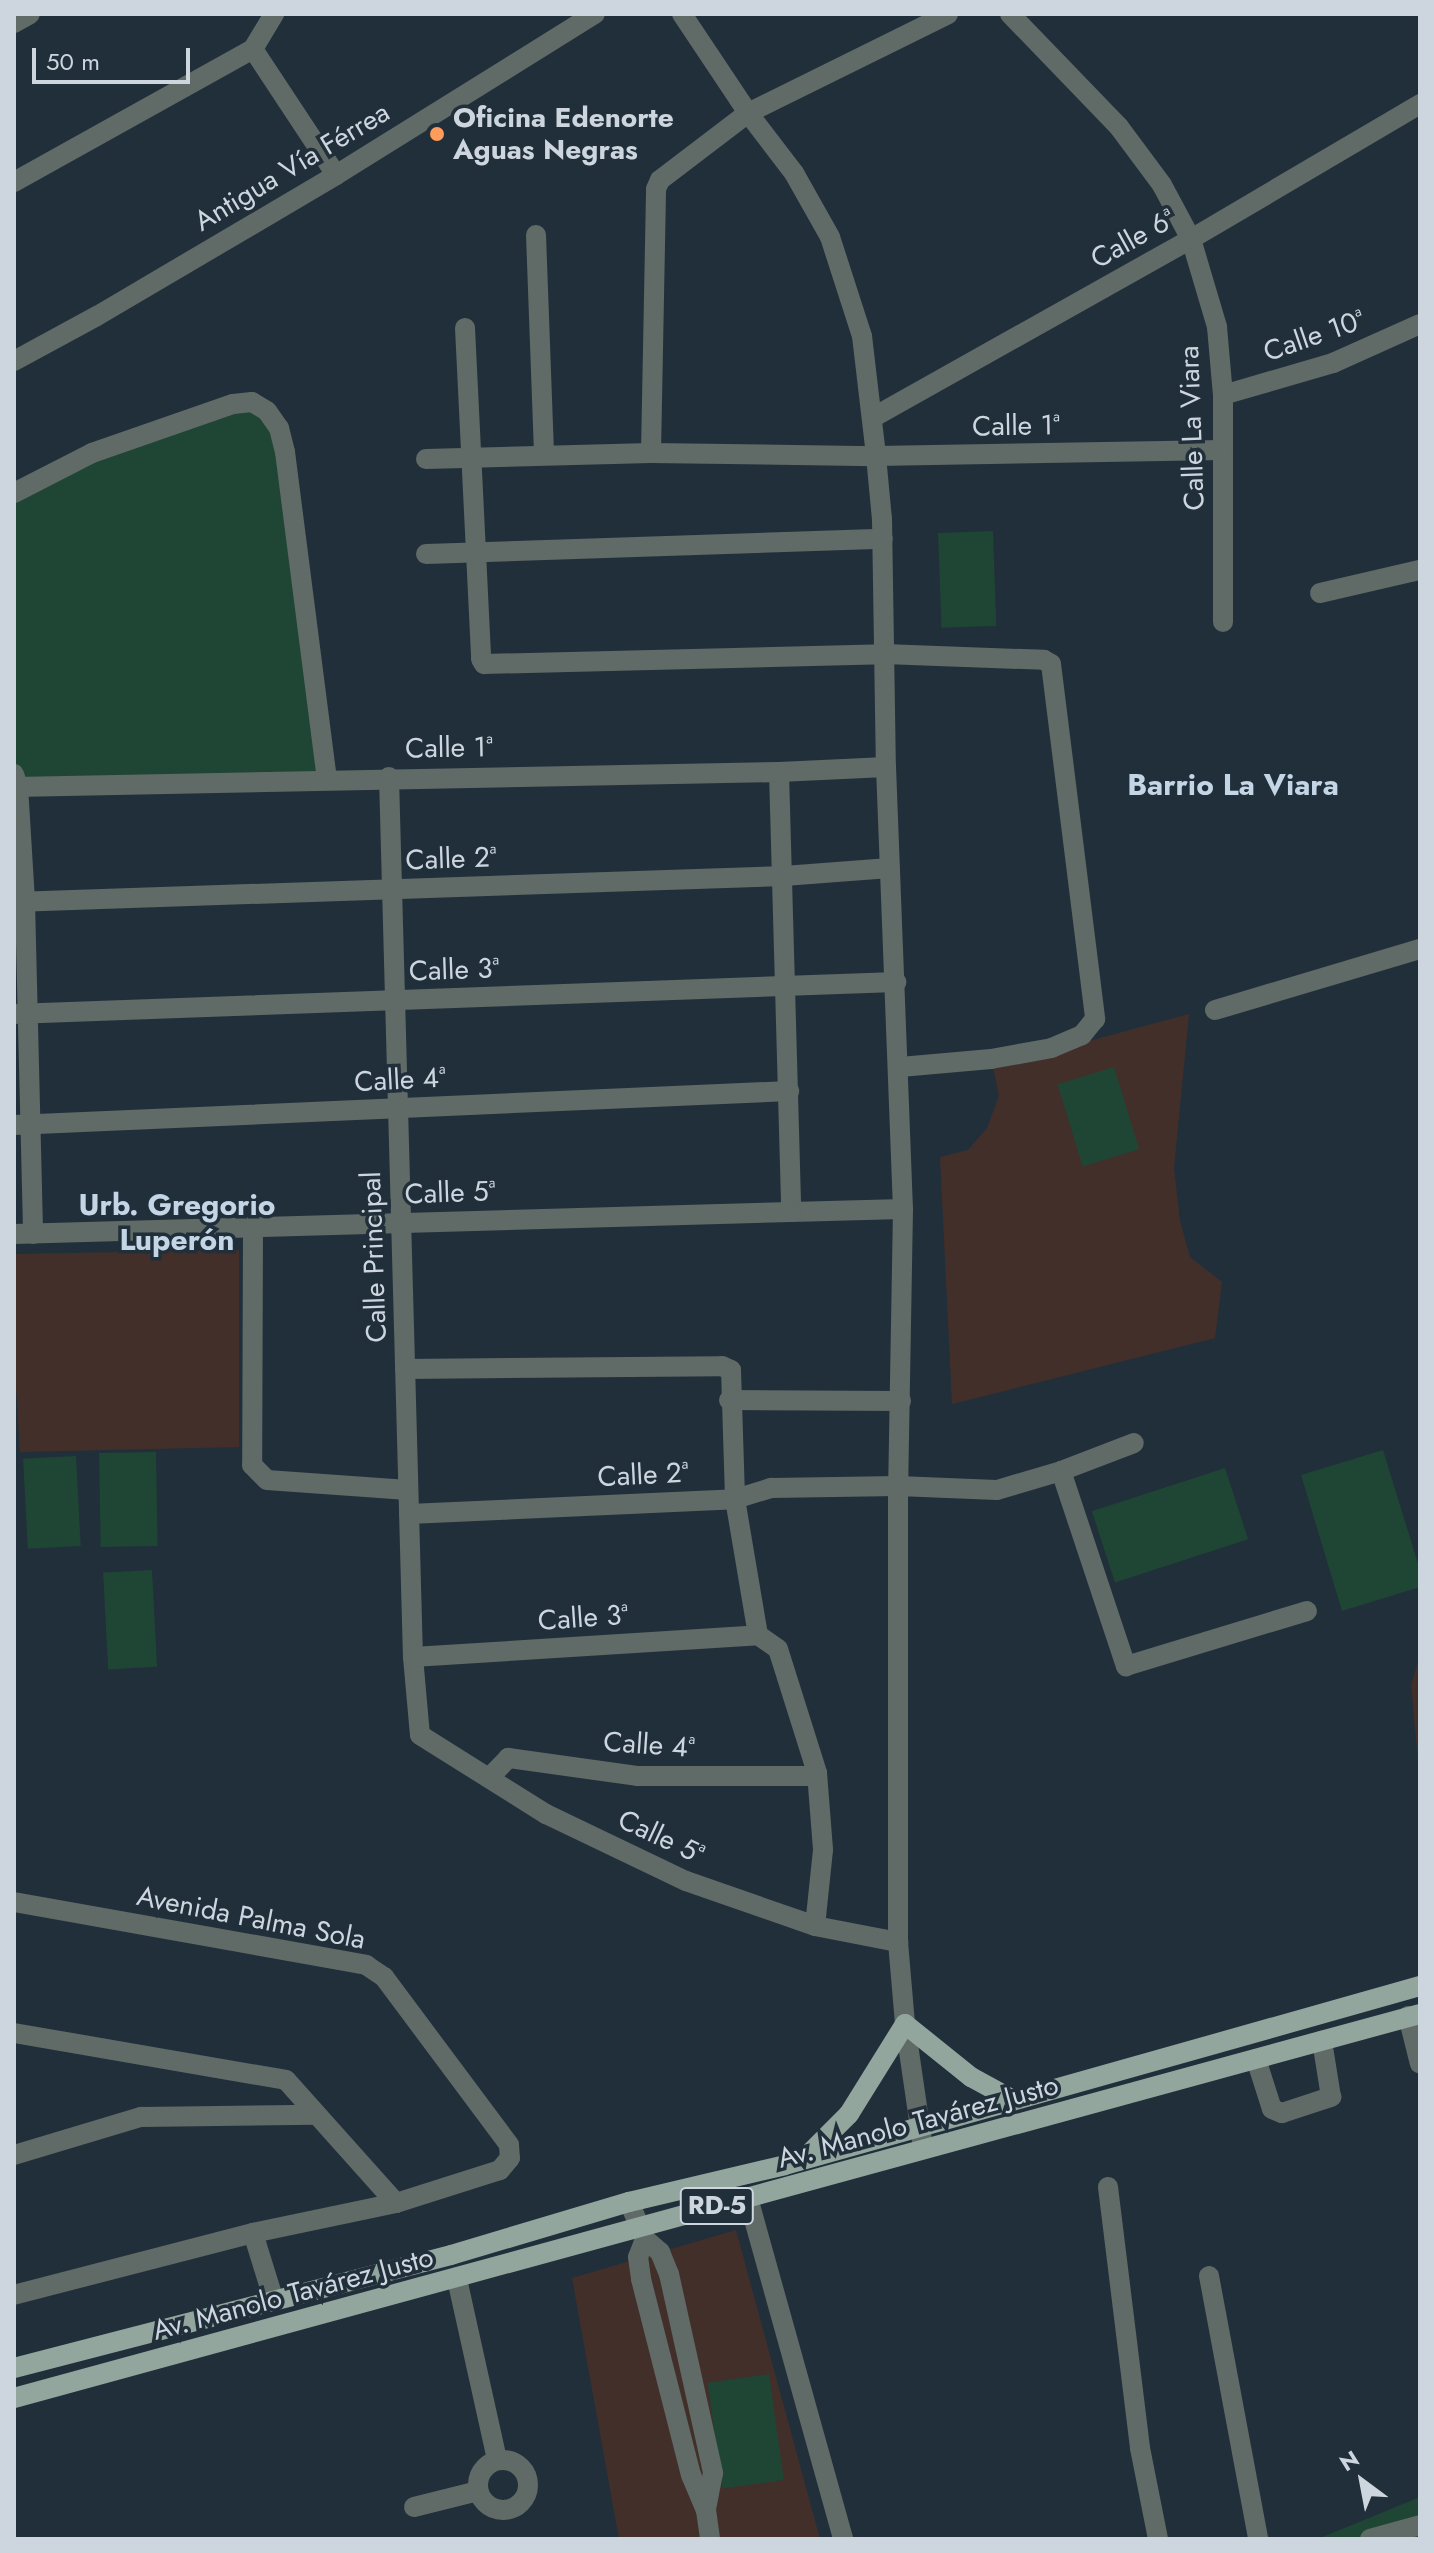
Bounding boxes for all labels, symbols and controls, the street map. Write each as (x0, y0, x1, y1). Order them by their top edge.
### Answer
scale bar (36, 32, 194, 82)
text: 50 m (46, 44, 100, 79)
street label: Antigua Vía Férrea (188, 96, 396, 238)
place label: Oficina Edenorte Aguas Negras (453, 101, 674, 167)
marker: Oficina Edenorte Aguas Negras (428, 125, 446, 143)
street label: Calle 6ª (1085, 202, 1181, 276)
street label: Calle 10ª (1259, 303, 1369, 369)
street label: Calle La Viara (1172, 345, 1212, 511)
street label: Calle 1ª (972, 408, 1060, 444)
street label: Calle 1ª (405, 730, 493, 766)
district label: Barrio La Viara (1127, 767, 1339, 803)
street label: Calle 2ª (405, 841, 497, 877)
street label: Calle 3ª (408, 952, 500, 988)
street label: Calle 4ª (354, 1061, 446, 1099)
street label: Calle Principal (354, 1171, 394, 1343)
street label: Calle 5ª (404, 1175, 496, 1211)
district label: Urb. Gregorio Luperón (79, 1187, 275, 1258)
street label: Calle 2ª (597, 1456, 689, 1494)
street label: Calle 3ª (537, 1598, 629, 1638)
street label: Calle 4ª (602, 1725, 696, 1765)
street label: Calle 5ª (613, 1803, 709, 1871)
street label: Avenida Palma Sola (134, 1879, 368, 1957)
street label: Av. Manolo Tavárez Justo (774, 2068, 1062, 2176)
road number: RD-5 (679, 2184, 755, 2228)
street label: Av. Manolo Tavárez Justo (149, 2240, 437, 2348)
north arrow (1322, 2441, 1402, 2521)
text: N (1333, 2442, 1365, 2479)

